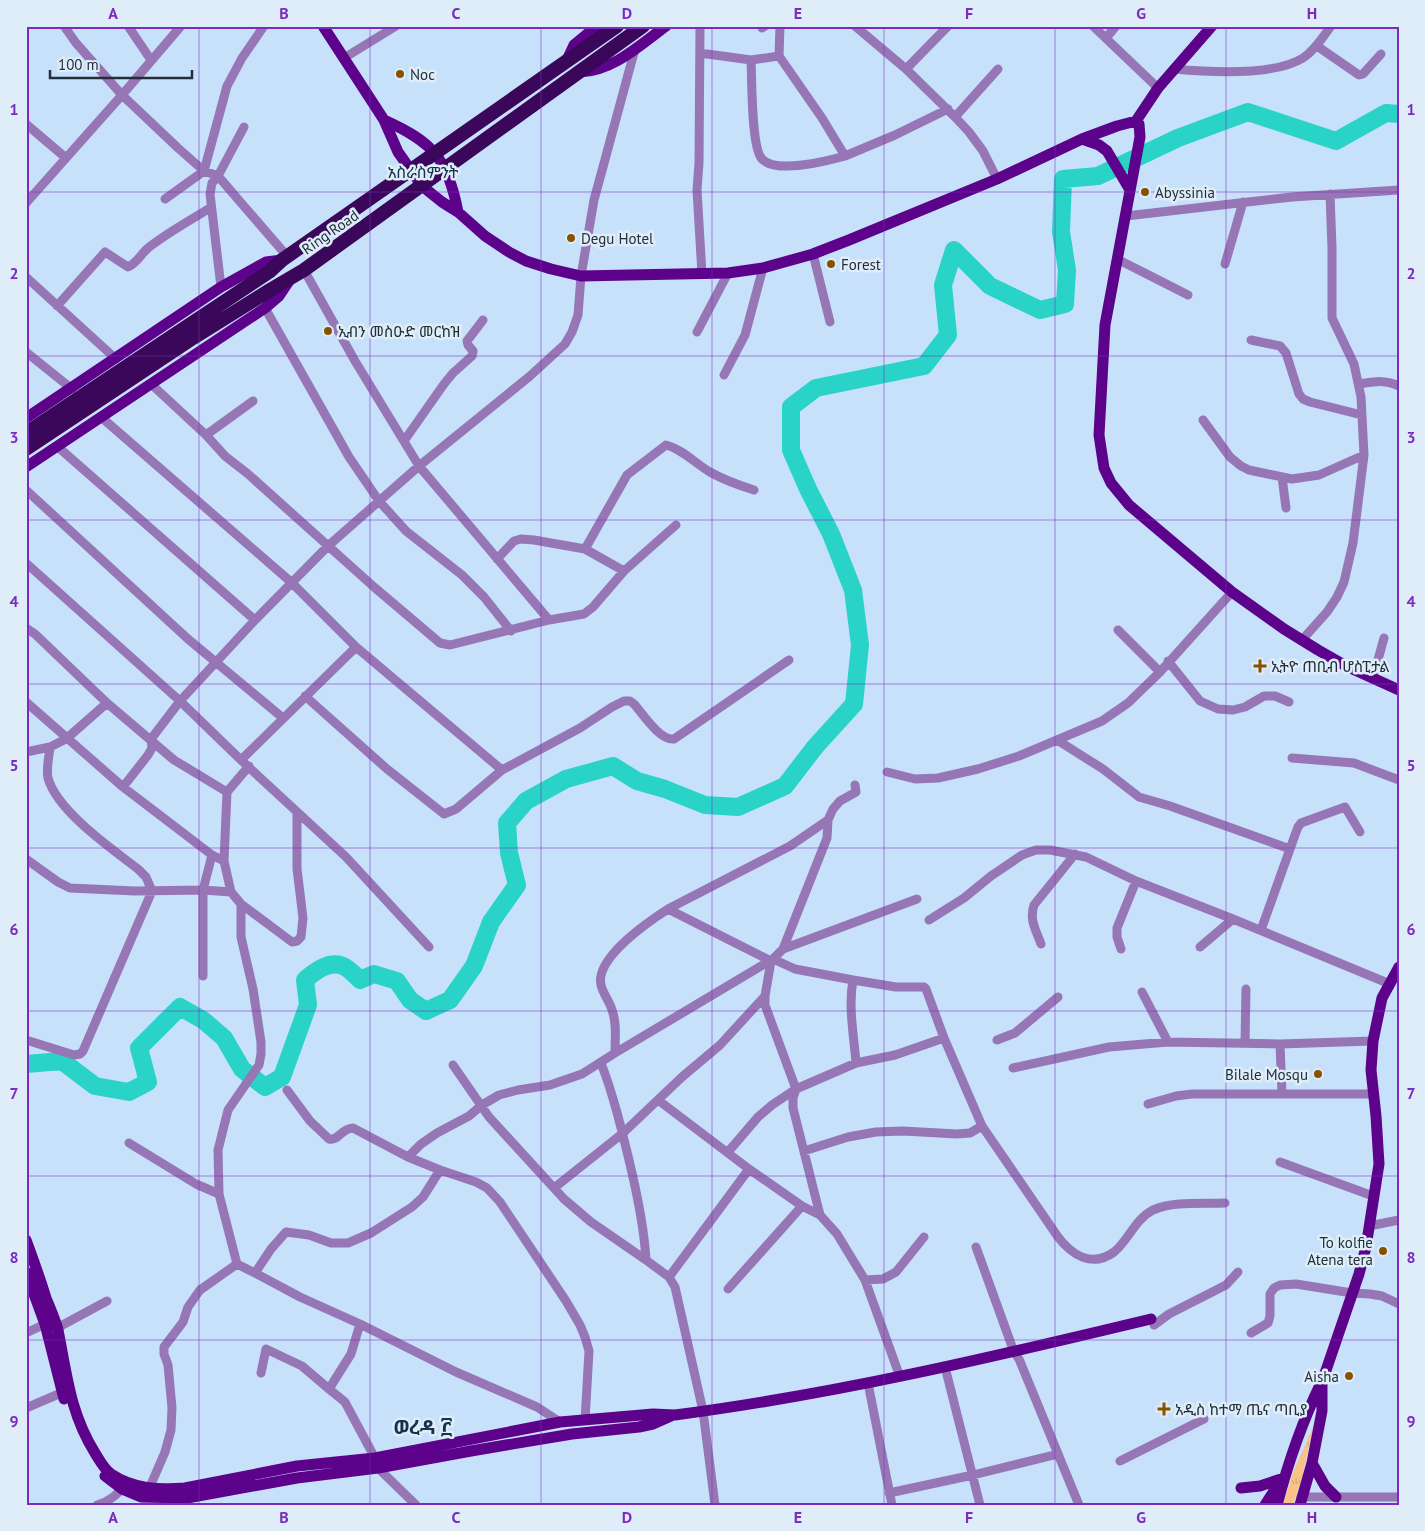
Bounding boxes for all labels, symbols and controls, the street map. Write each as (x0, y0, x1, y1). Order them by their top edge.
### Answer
text: A (108, 3, 118, 23)
text: B (279, 3, 289, 23)
text: C (452, 3, 461, 23)
text: D (622, 3, 632, 23)
text: E (794, 3, 802, 23)
text: F (965, 3, 973, 23)
text: G (1136, 3, 1146, 23)
text: H (1307, 3, 1317, 23)
scale bar (50, 48, 192, 80)
text: 100 m (58, 55, 99, 74)
place label: Noc (410, 65, 435, 84)
marker: Noc (394, 68, 406, 80)
text: 1 (9, 99, 19, 119)
text: 1 (1406, 99, 1416, 119)
district label: አስራስምንት (388, 162, 459, 182)
place label: Abyssinia (1155, 183, 1215, 202)
marker: Abyssinia (1139, 186, 1151, 198)
street label: Ring Road (298, 206, 362, 258)
place label: Degu Hotel (581, 229, 654, 248)
marker: Degu Hotel (565, 232, 577, 244)
place label: Forest (841, 255, 881, 274)
marker: Forest (825, 258, 837, 270)
text: 2 (9, 263, 19, 283)
text: 2 (1406, 263, 1416, 283)
place label: ኢብን መስዑድ መርከዝ (338, 322, 460, 341)
marker: ኢብን መስዑድ መርከዝ (322, 325, 334, 337)
text: 3 (9, 427, 19, 447)
text: 3 (1406, 427, 1416, 447)
text: 4 (9, 591, 19, 611)
text: 4 (1406, 591, 1416, 611)
place label: ኢትዮ ጠቢብ ሆስፒታል (1271, 657, 1390, 676)
marker: ኢትዮ ጠቢብ ሆስፒታል (1253, 659, 1267, 673)
text: 5 (9, 755, 19, 775)
text: 5 (1406, 755, 1416, 775)
text: 6 (9, 919, 19, 939)
text: 6 (1406, 919, 1416, 939)
place label: Bilale Mosqu (1225, 1065, 1308, 1084)
marker: Bilale Mosqu (1312, 1068, 1324, 1080)
text: 7 (9, 1083, 19, 1103)
text: 7 (1406, 1083, 1416, 1103)
place label: To kolfie Atena tera (1307, 1233, 1373, 1269)
marker: To kolfie Atena tera (1377, 1245, 1389, 1257)
text: 8 (9, 1247, 19, 1267)
text: 8 (1406, 1247, 1416, 1267)
place label: Aisha (1304, 1367, 1339, 1386)
marker: Aisha (1343, 1370, 1355, 1382)
place label: አዲስ ከተማ ጤና ጣቢያ (1175, 1400, 1307, 1419)
marker: አዲስ ከተማ ጤና ጣቢያ (1157, 1402, 1171, 1416)
text: 9 (9, 1411, 19, 1431)
text: 9 (1406, 1411, 1416, 1431)
district label: ወረዳ ፫ (394, 1414, 453, 1440)
text: A (108, 1507, 118, 1527)
text: B (279, 1507, 289, 1527)
text: C (452, 1507, 461, 1527)
text: D (622, 1507, 632, 1527)
text: E (794, 1507, 802, 1527)
text: F (965, 1507, 973, 1527)
text: G (1136, 1507, 1146, 1527)
text: H (1307, 1507, 1317, 1527)

